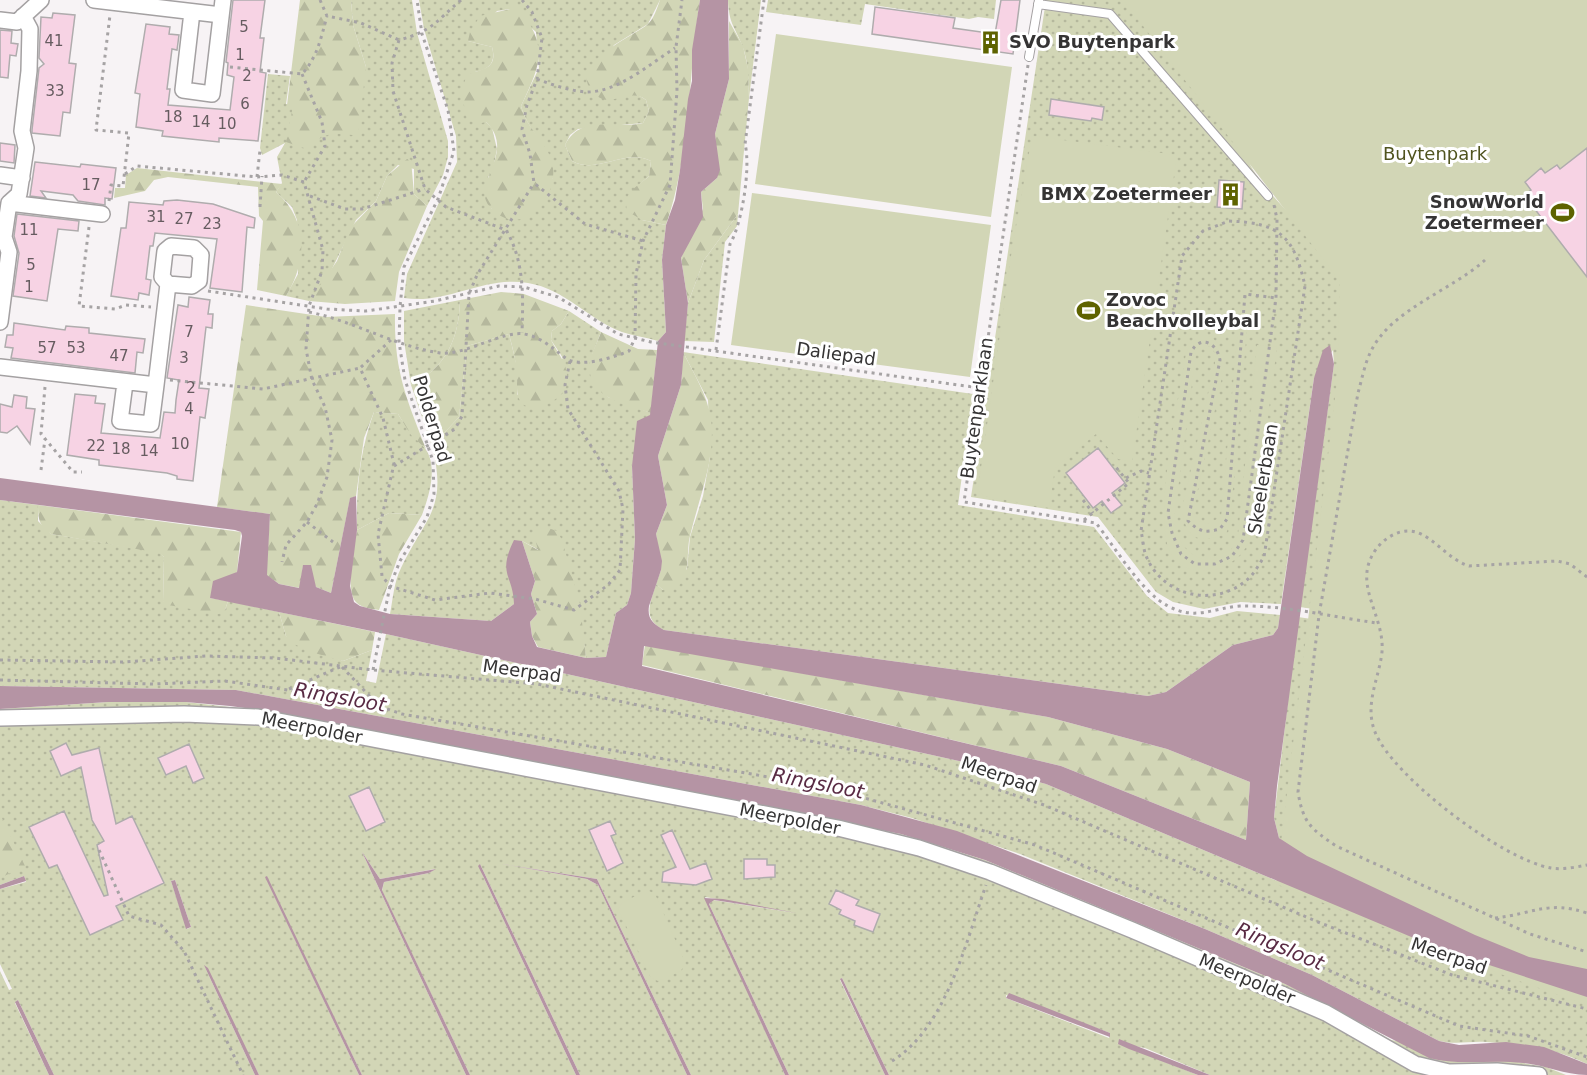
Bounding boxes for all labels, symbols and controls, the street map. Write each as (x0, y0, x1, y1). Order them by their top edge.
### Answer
house number: 5 (239, 18, 249, 36)
building icon: SVO Buytenpark (978, 29, 1004, 55)
place label: SVO Buytenpark (1009, 31, 1176, 52)
house number: 41 (44, 32, 64, 50)
house number: 1 (235, 46, 245, 64)
house number: 2 (242, 67, 252, 85)
house number: 33 (45, 82, 65, 100)
house number: 6 (240, 95, 250, 113)
house number: 18 (163, 108, 183, 126)
house number: 14 (191, 113, 211, 131)
house number: 10 (217, 115, 237, 133)
park label: Buytenpark (1383, 143, 1488, 164)
house number: 17 (81, 176, 101, 194)
building icon: BMX Zoetermeer (1217, 181, 1243, 207)
place label: BMX Zoetermeer (1041, 183, 1212, 204)
place label: SnowWorld Zoetermeer (1425, 191, 1544, 233)
sports icon: SnowWorld Zoetermeer (1549, 199, 1575, 225)
house number: 31 (146, 208, 166, 226)
house number: 27 (174, 210, 194, 228)
house number: 23 (202, 215, 222, 233)
house number: 11 (19, 221, 39, 239)
house number: 5 (26, 256, 36, 274)
house number: 1 (24, 278, 34, 296)
place label: Zovoc Beachvolleybal (1106, 289, 1259, 331)
sports icon: Zovoc Beachvolleybal (1075, 297, 1101, 323)
house number: 7 (184, 323, 194, 341)
street label: Buytenparklaan (956, 336, 997, 480)
street label: Daliepad (795, 338, 877, 369)
house number: 57 (37, 339, 57, 357)
house number: 53 (66, 339, 86, 357)
house number: 47 (109, 347, 129, 365)
house number: 3 (179, 349, 189, 367)
street label: Polderpad (409, 373, 456, 465)
house number: 2 (186, 379, 196, 397)
house number: 4 (184, 400, 194, 418)
street label: Skeelerbaan (1243, 422, 1282, 536)
house number: 10 (170, 435, 190, 453)
house number: 22 (86, 437, 106, 455)
house number: 18 (111, 440, 131, 458)
house number: 14 (139, 442, 159, 460)
street label: Meerpad (482, 655, 563, 686)
water label: Ringsloot (292, 677, 389, 717)
street label: Meerpolder (260, 707, 365, 748)
street label: Meerpad (958, 752, 1040, 797)
water label: Ringsloot (770, 762, 867, 804)
street label: Meerpolder (738, 798, 843, 839)
water label: Ringsloot (1232, 917, 1329, 976)
street label: Meerpad (1408, 933, 1490, 978)
street label: Meerpolder (1196, 949, 1299, 1008)

